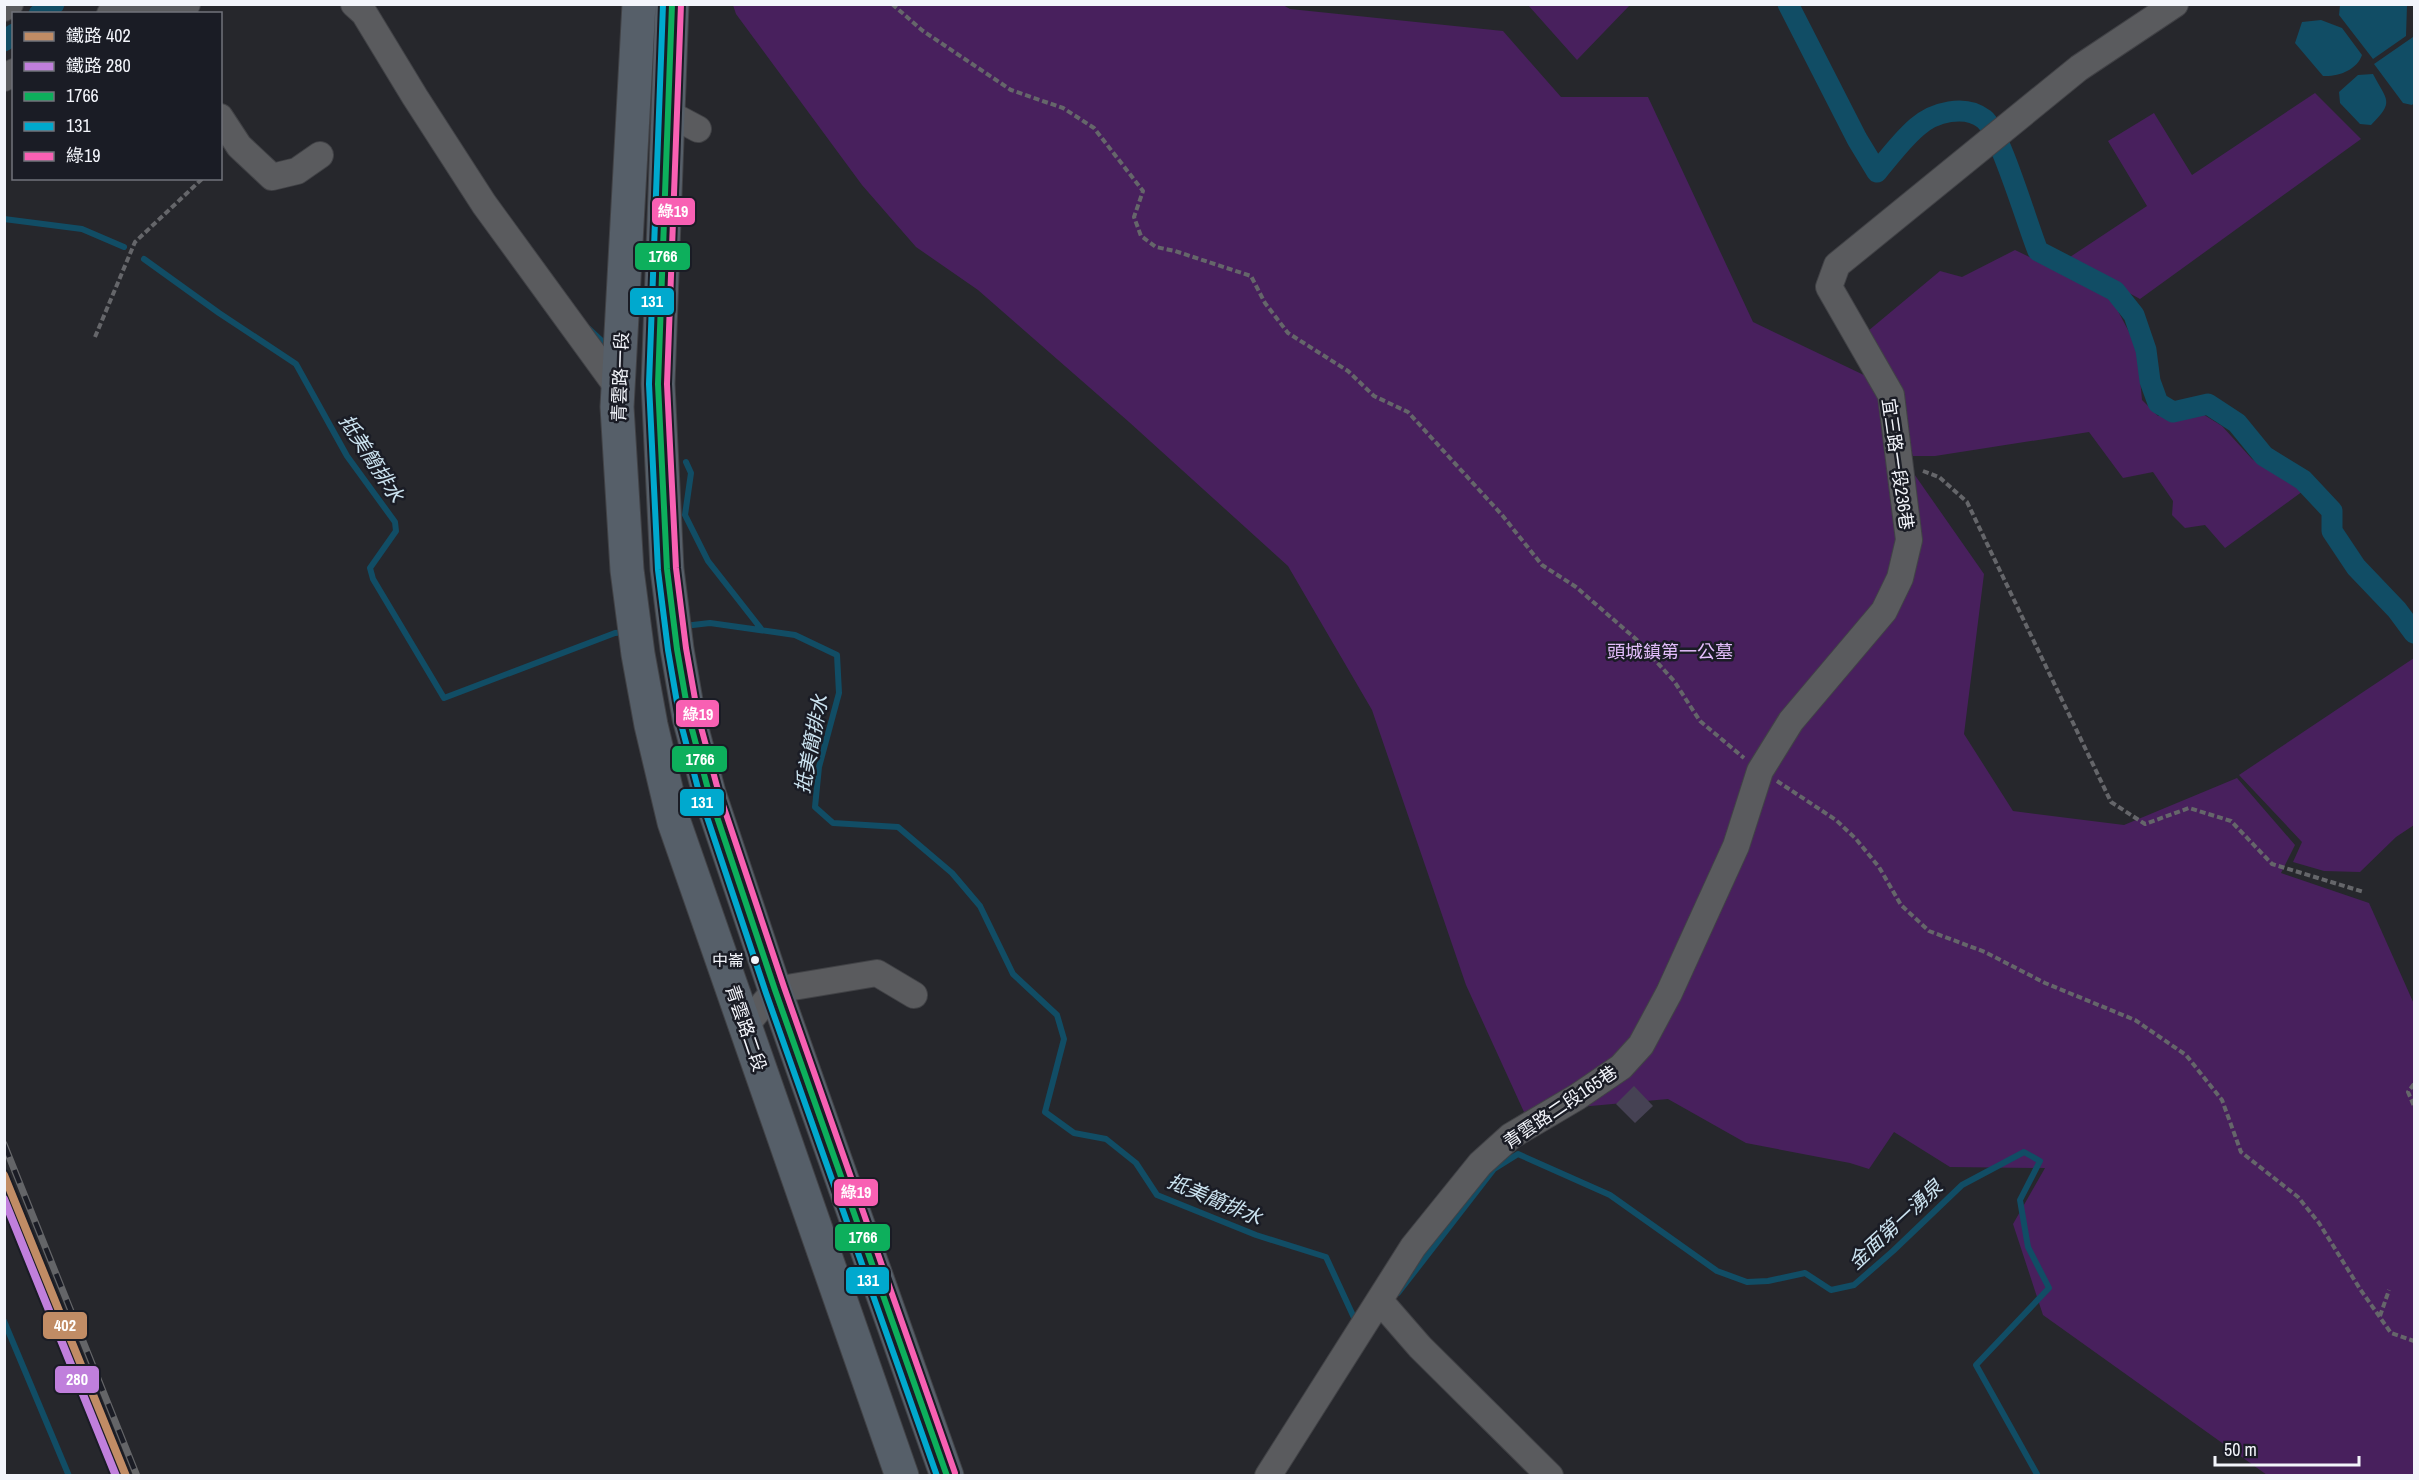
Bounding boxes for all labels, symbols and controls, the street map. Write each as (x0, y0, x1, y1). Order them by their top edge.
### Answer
legend (12, 12, 222, 180)
text: 鐵路 402 (66, 23, 131, 48)
text: 鐵路 280 (66, 53, 131, 78)
text: 1766 (66, 83, 99, 108)
text: 131 (66, 113, 91, 138)
text: 綠19 (66, 143, 100, 168)
line badge: 綠19 (651, 197, 696, 226)
text: 綠19 (658, 200, 688, 222)
line badge: 1766 (634, 242, 691, 271)
text: 1766 (648, 245, 678, 267)
line badge: 131 (629, 287, 675, 316)
text: 131 (641, 290, 664, 312)
street label: 青雲路一段 (606, 332, 634, 422)
street label: 宜三路一段236巷 (1876, 397, 1920, 531)
water label: 抵美簡排水 (333, 409, 411, 508)
park label: 頭城鎮第一公墓 (1607, 639, 1733, 664)
water label: 抵美簡排水 (788, 691, 834, 796)
line badge: 綠19 (675, 699, 720, 728)
text: 綠19 (683, 703, 713, 725)
line badge: 1766 (671, 745, 728, 773)
text: 1766 (685, 748, 715, 770)
line badge: 131 (679, 788, 725, 817)
text: 131 (691, 791, 714, 813)
place label: 中崙 (712, 949, 744, 971)
marker: 中崙 (749, 954, 761, 966)
street label: 青雲路二段 (720, 981, 772, 1075)
street label: 青雲路二段165巷 (1498, 1060, 1622, 1154)
water label: 抵美簡排水 (1164, 1167, 1267, 1231)
water label: 金面第一湧泉 (1842, 1173, 1949, 1275)
line badge: 綠19 (833, 1178, 879, 1207)
text: 綠19 (841, 1181, 871, 1203)
line badge: 1766 (834, 1223, 891, 1252)
text: 1766 (848, 1226, 878, 1248)
line badge: 131 (845, 1266, 890, 1295)
text: 131 (857, 1269, 880, 1291)
line badge: 402 (42, 1311, 88, 1340)
text: 402 (54, 1314, 76, 1336)
line badge: 280 (54, 1365, 100, 1394)
text: 280 (66, 1368, 88, 1390)
scale bar (2215, 1429, 2359, 1467)
text: 50 m (2224, 1437, 2257, 1462)

